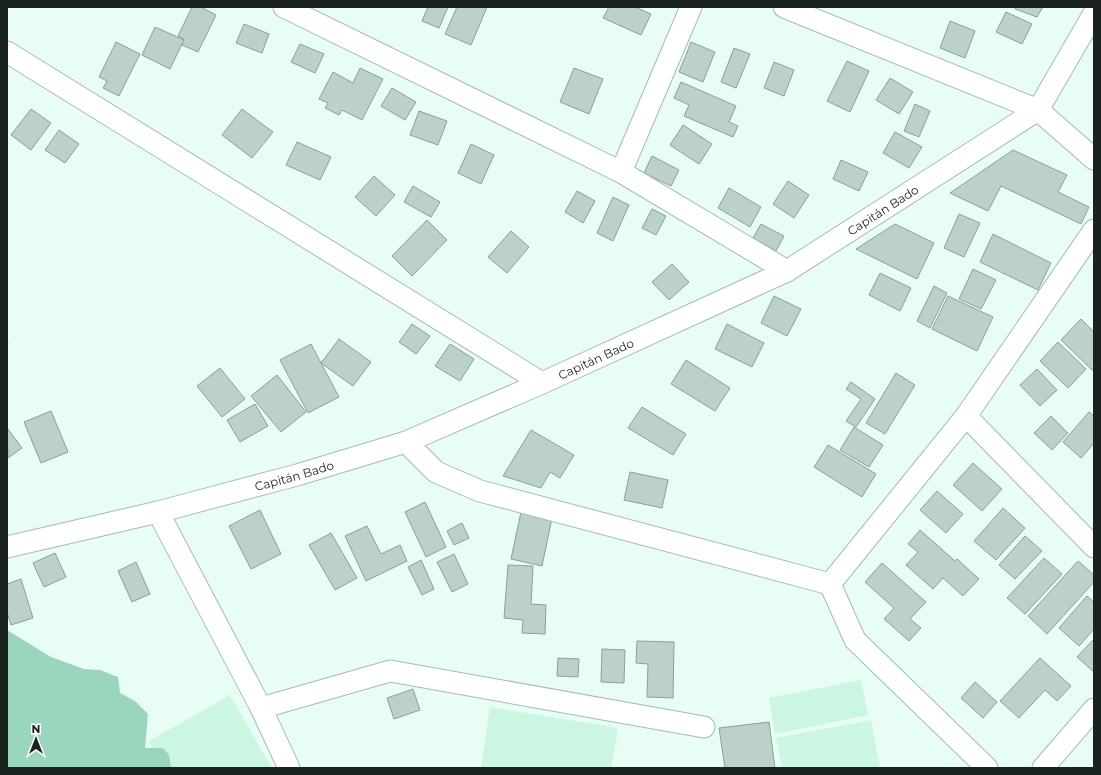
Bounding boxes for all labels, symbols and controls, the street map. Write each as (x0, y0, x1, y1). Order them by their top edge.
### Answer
street label: Capitán Bado (844, 181, 921, 238)
street label: Capitán Bado (555, 335, 636, 382)
street label: Capitán Bado (253, 457, 336, 493)
north arrow (16, 719, 56, 759)
text: N (32, 722, 40, 736)

